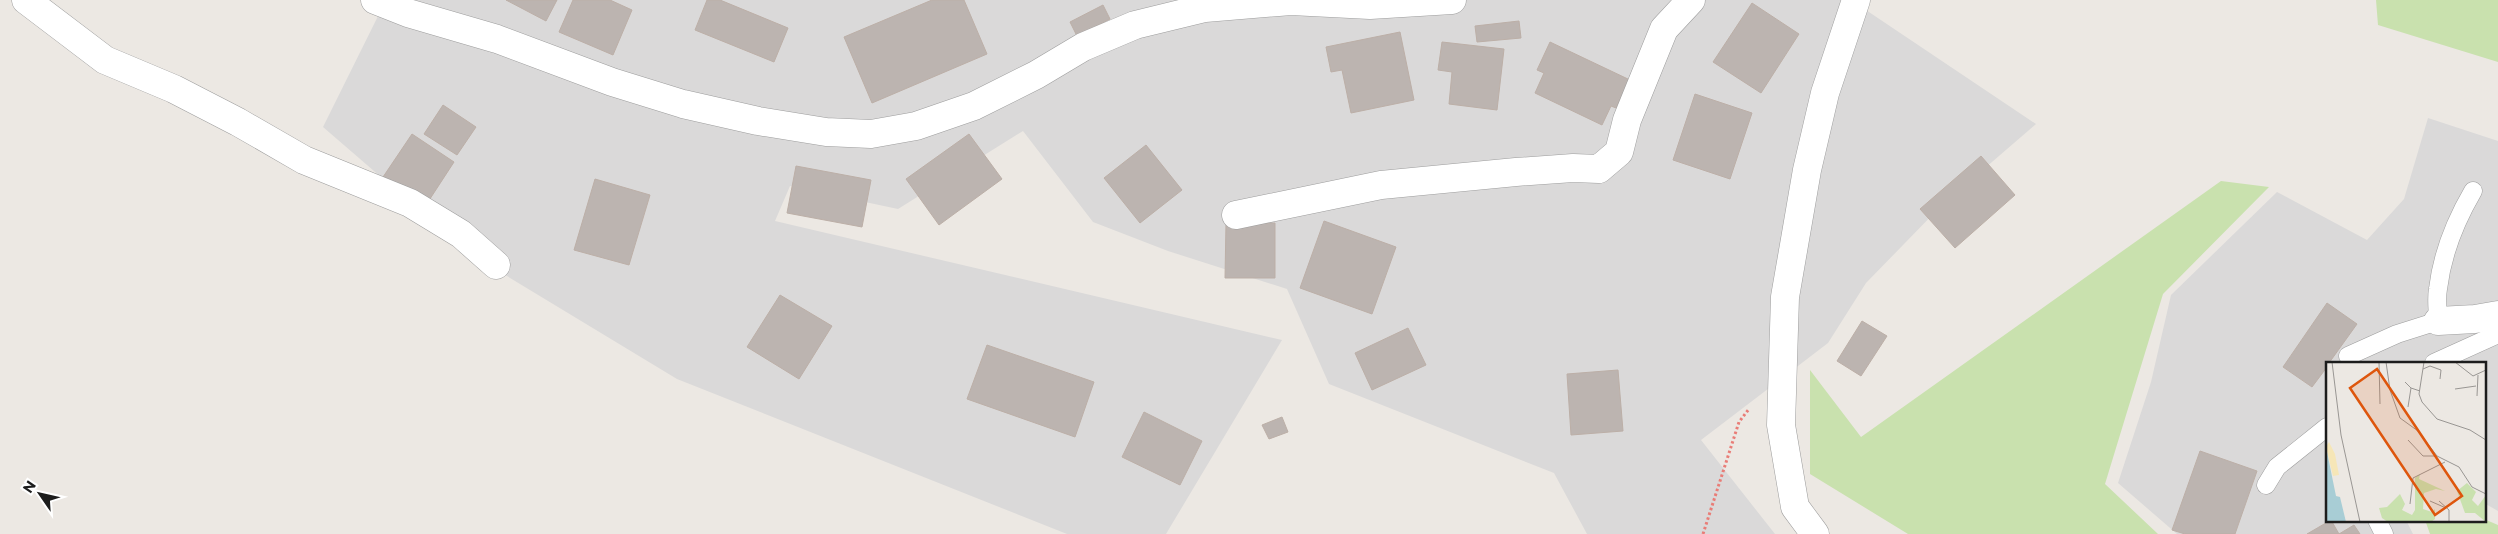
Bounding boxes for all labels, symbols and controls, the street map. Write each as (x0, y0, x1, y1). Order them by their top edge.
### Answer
inset map (2326, 362, 2486, 522)
north arrow (15, 469, 65, 519)
text: N (19, 477, 40, 496)

